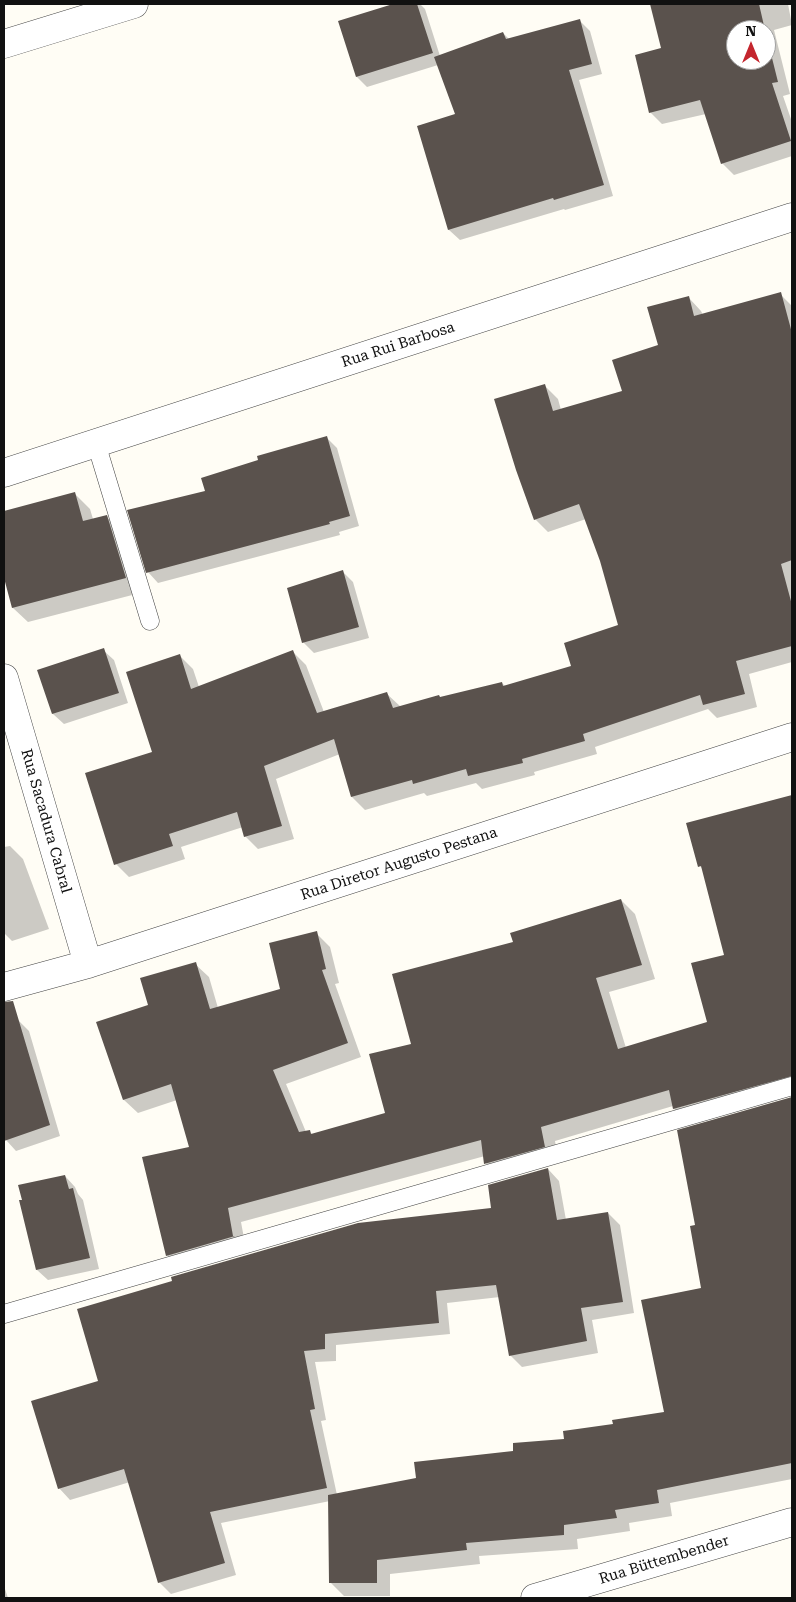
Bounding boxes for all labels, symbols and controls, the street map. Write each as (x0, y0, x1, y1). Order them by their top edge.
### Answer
north arrow (726, 20, 776, 70)
text: N (746, 23, 756, 39)
street label: Rua Rui Barbosa (339, 318, 457, 372)
street label: Rua Sacadura Cabral (17, 747, 75, 895)
street label: Rua Diretor Augusto Pestana (298, 824, 500, 904)
street label: Rua Büttembender (597, 1532, 731, 1588)

